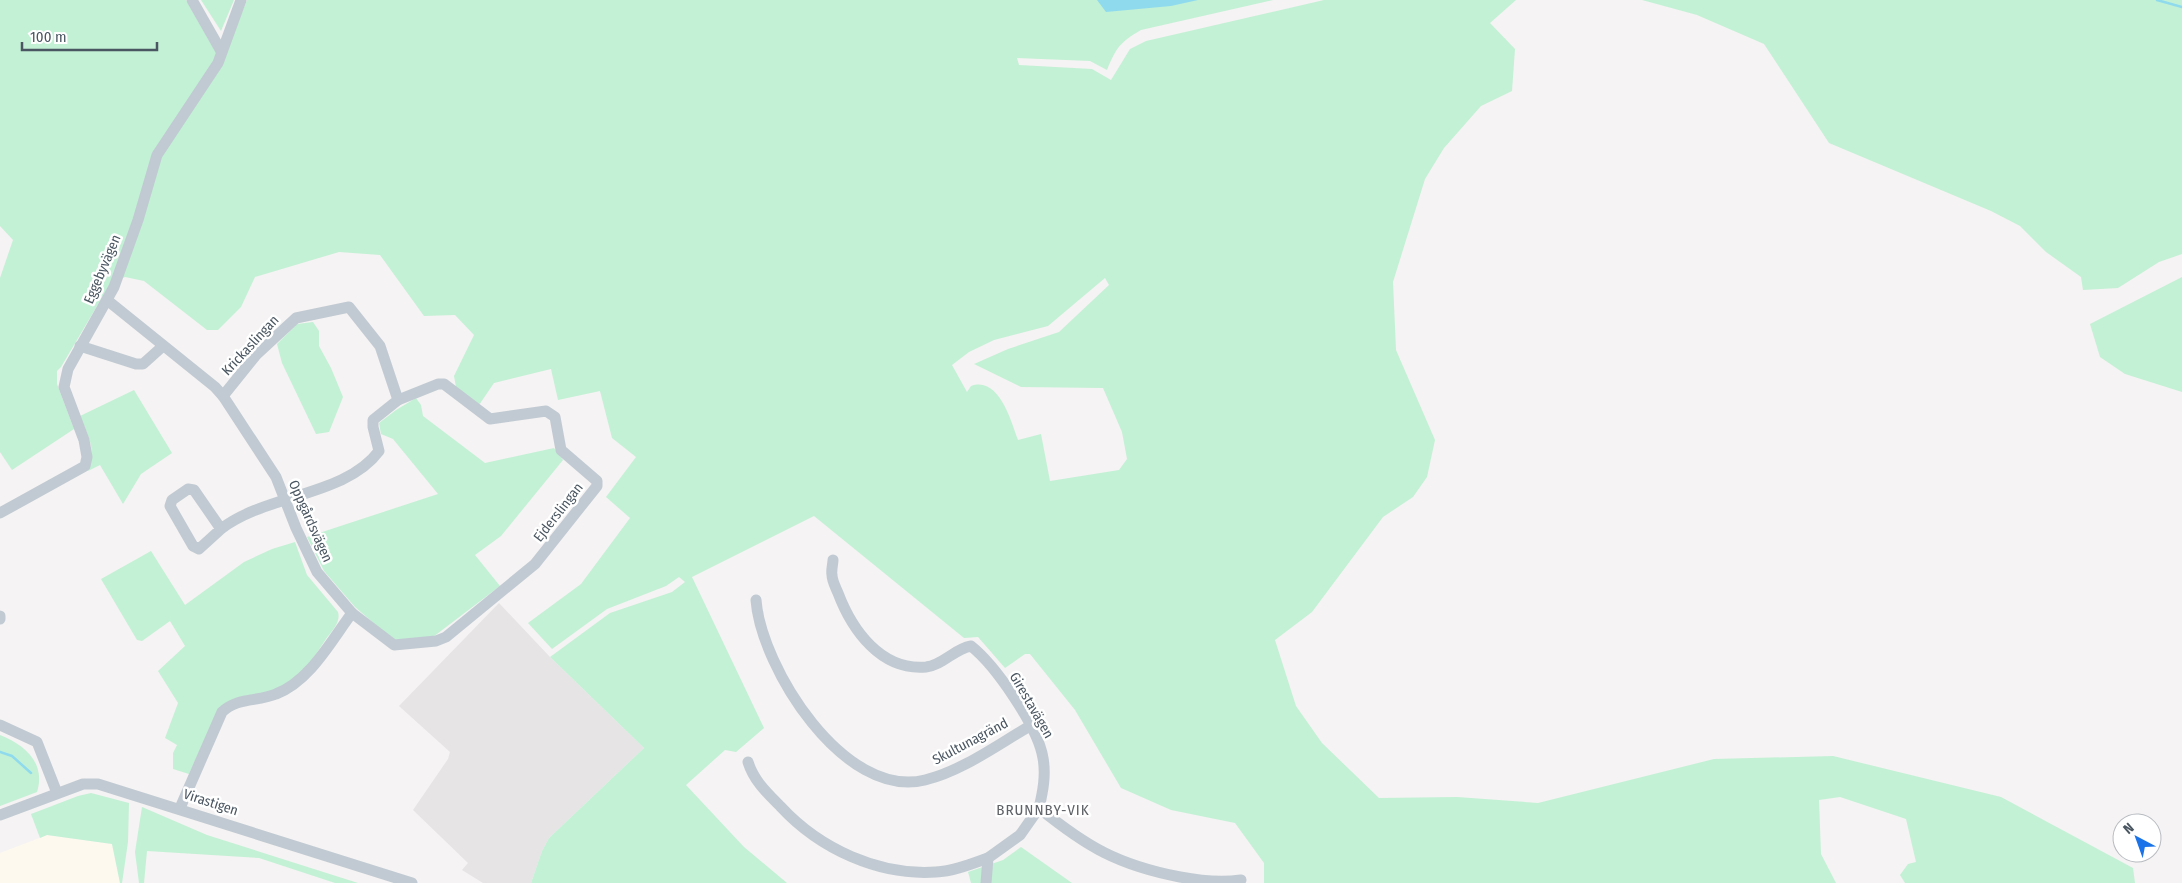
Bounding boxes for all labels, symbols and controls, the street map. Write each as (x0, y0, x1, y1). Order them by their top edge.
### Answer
scale bar (22, 20, 158, 52)
text: 100 m (30, 28, 67, 46)
street label: Eggebyvägen (80, 232, 125, 306)
street label: Krickaslingan (218, 312, 283, 379)
street label: Oppgårdsvägen (285, 478, 336, 565)
street label: Ejderslingan (530, 479, 587, 545)
street label: Girestavägen (1006, 669, 1057, 741)
street label: Skultunagränd (930, 714, 1011, 768)
street label: Virastigen (181, 786, 240, 819)
district label: BRUNNBY-VIK (996, 801, 1090, 819)
north arrow (2112, 813, 2162, 863)
text: N (2120, 819, 2138, 838)

